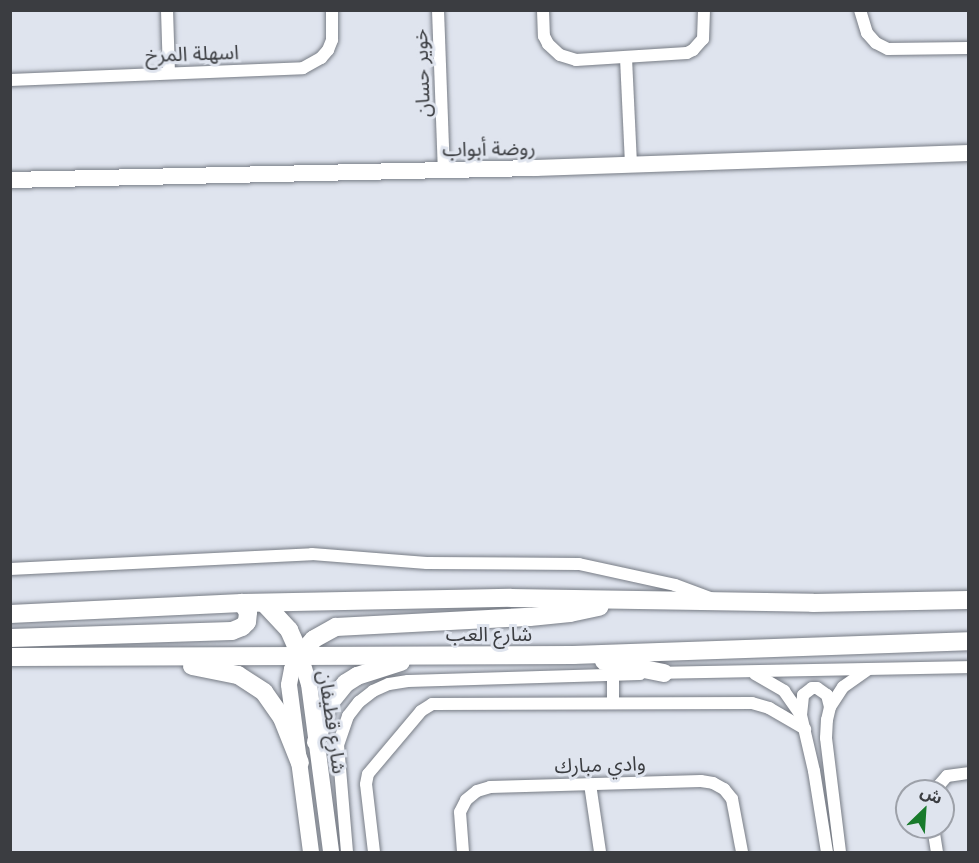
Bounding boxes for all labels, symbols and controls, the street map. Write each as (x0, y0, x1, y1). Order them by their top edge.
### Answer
street label: خوير حسان (407, 28, 435, 118)
street label: اسهلة المرخ (145, 39, 239, 67)
street label: روضة أبواب (442, 135, 536, 161)
street label: شارع العب (446, 621, 532, 645)
street label: شارع قطيفان (314, 669, 352, 775)
street label: وادي مبارك (554, 750, 646, 778)
north arrow (895, 779, 955, 839)
text: ش (917, 780, 946, 809)

